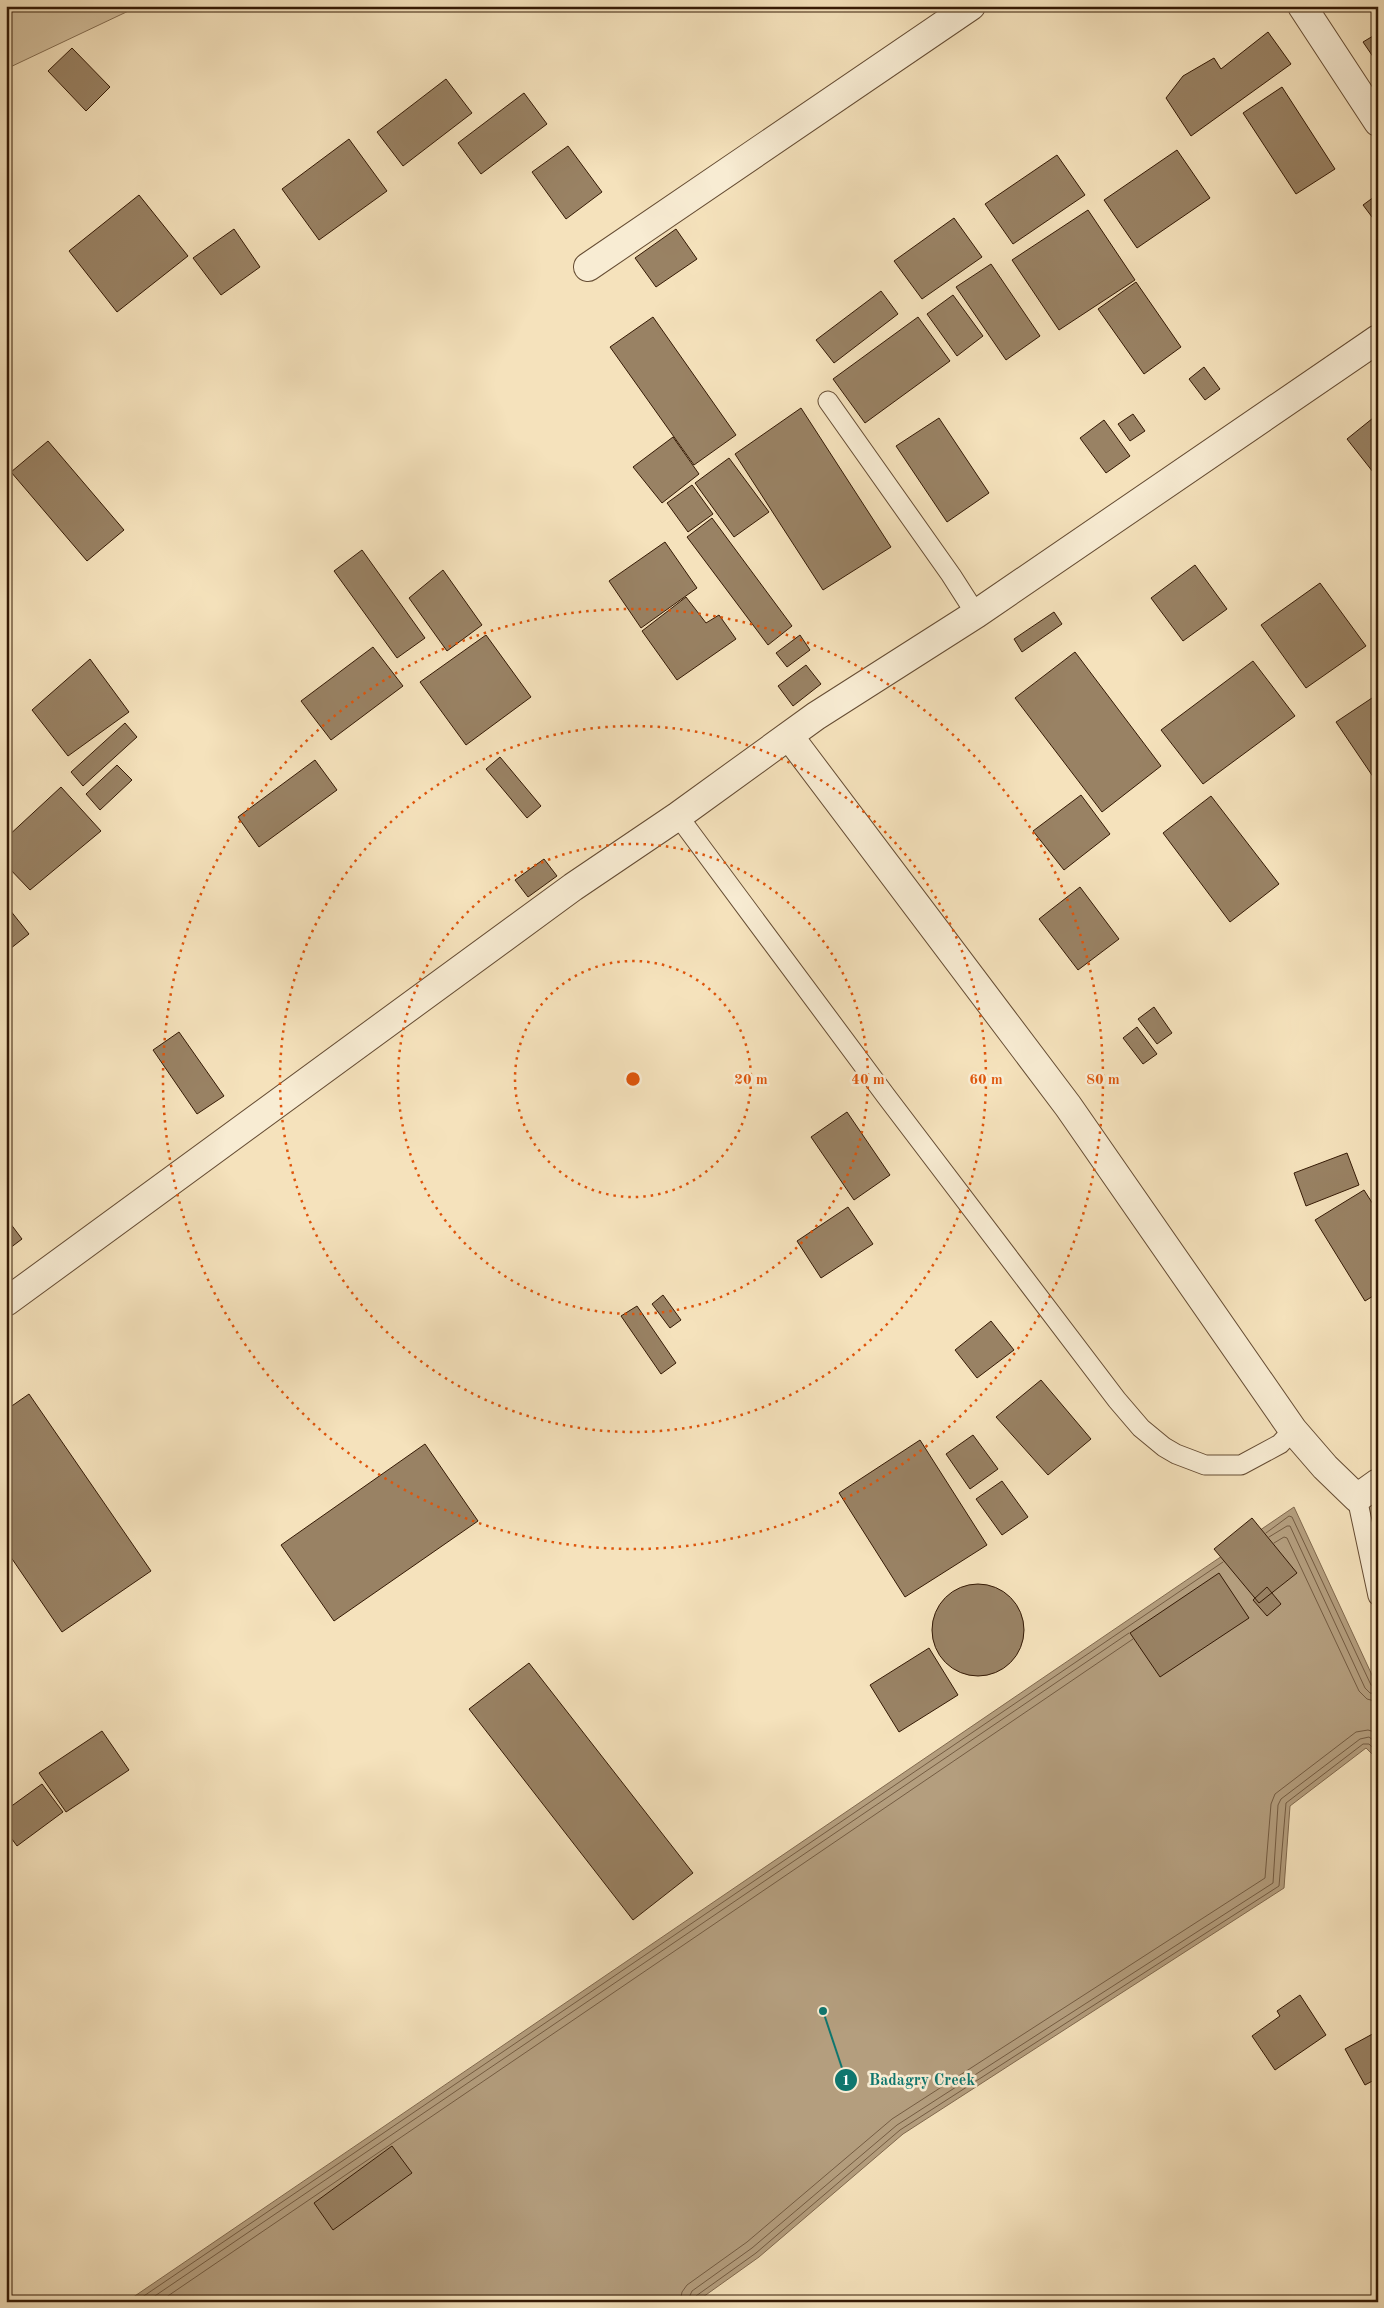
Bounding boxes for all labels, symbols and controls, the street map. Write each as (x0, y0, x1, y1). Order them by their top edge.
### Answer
centre of rings (624, 1070, 642, 1088)
text: 20 m (734, 1073, 768, 1088)
text: 40 m (851, 1073, 885, 1088)
text: 60 m (969, 1073, 1003, 1088)
text: 80 m (1086, 1073, 1120, 1088)
callout: Badagry Creek (834, 2064, 985, 2095)
text: Badagry Creek (869, 2073, 975, 2089)
text: 1 (842, 2074, 850, 2089)

